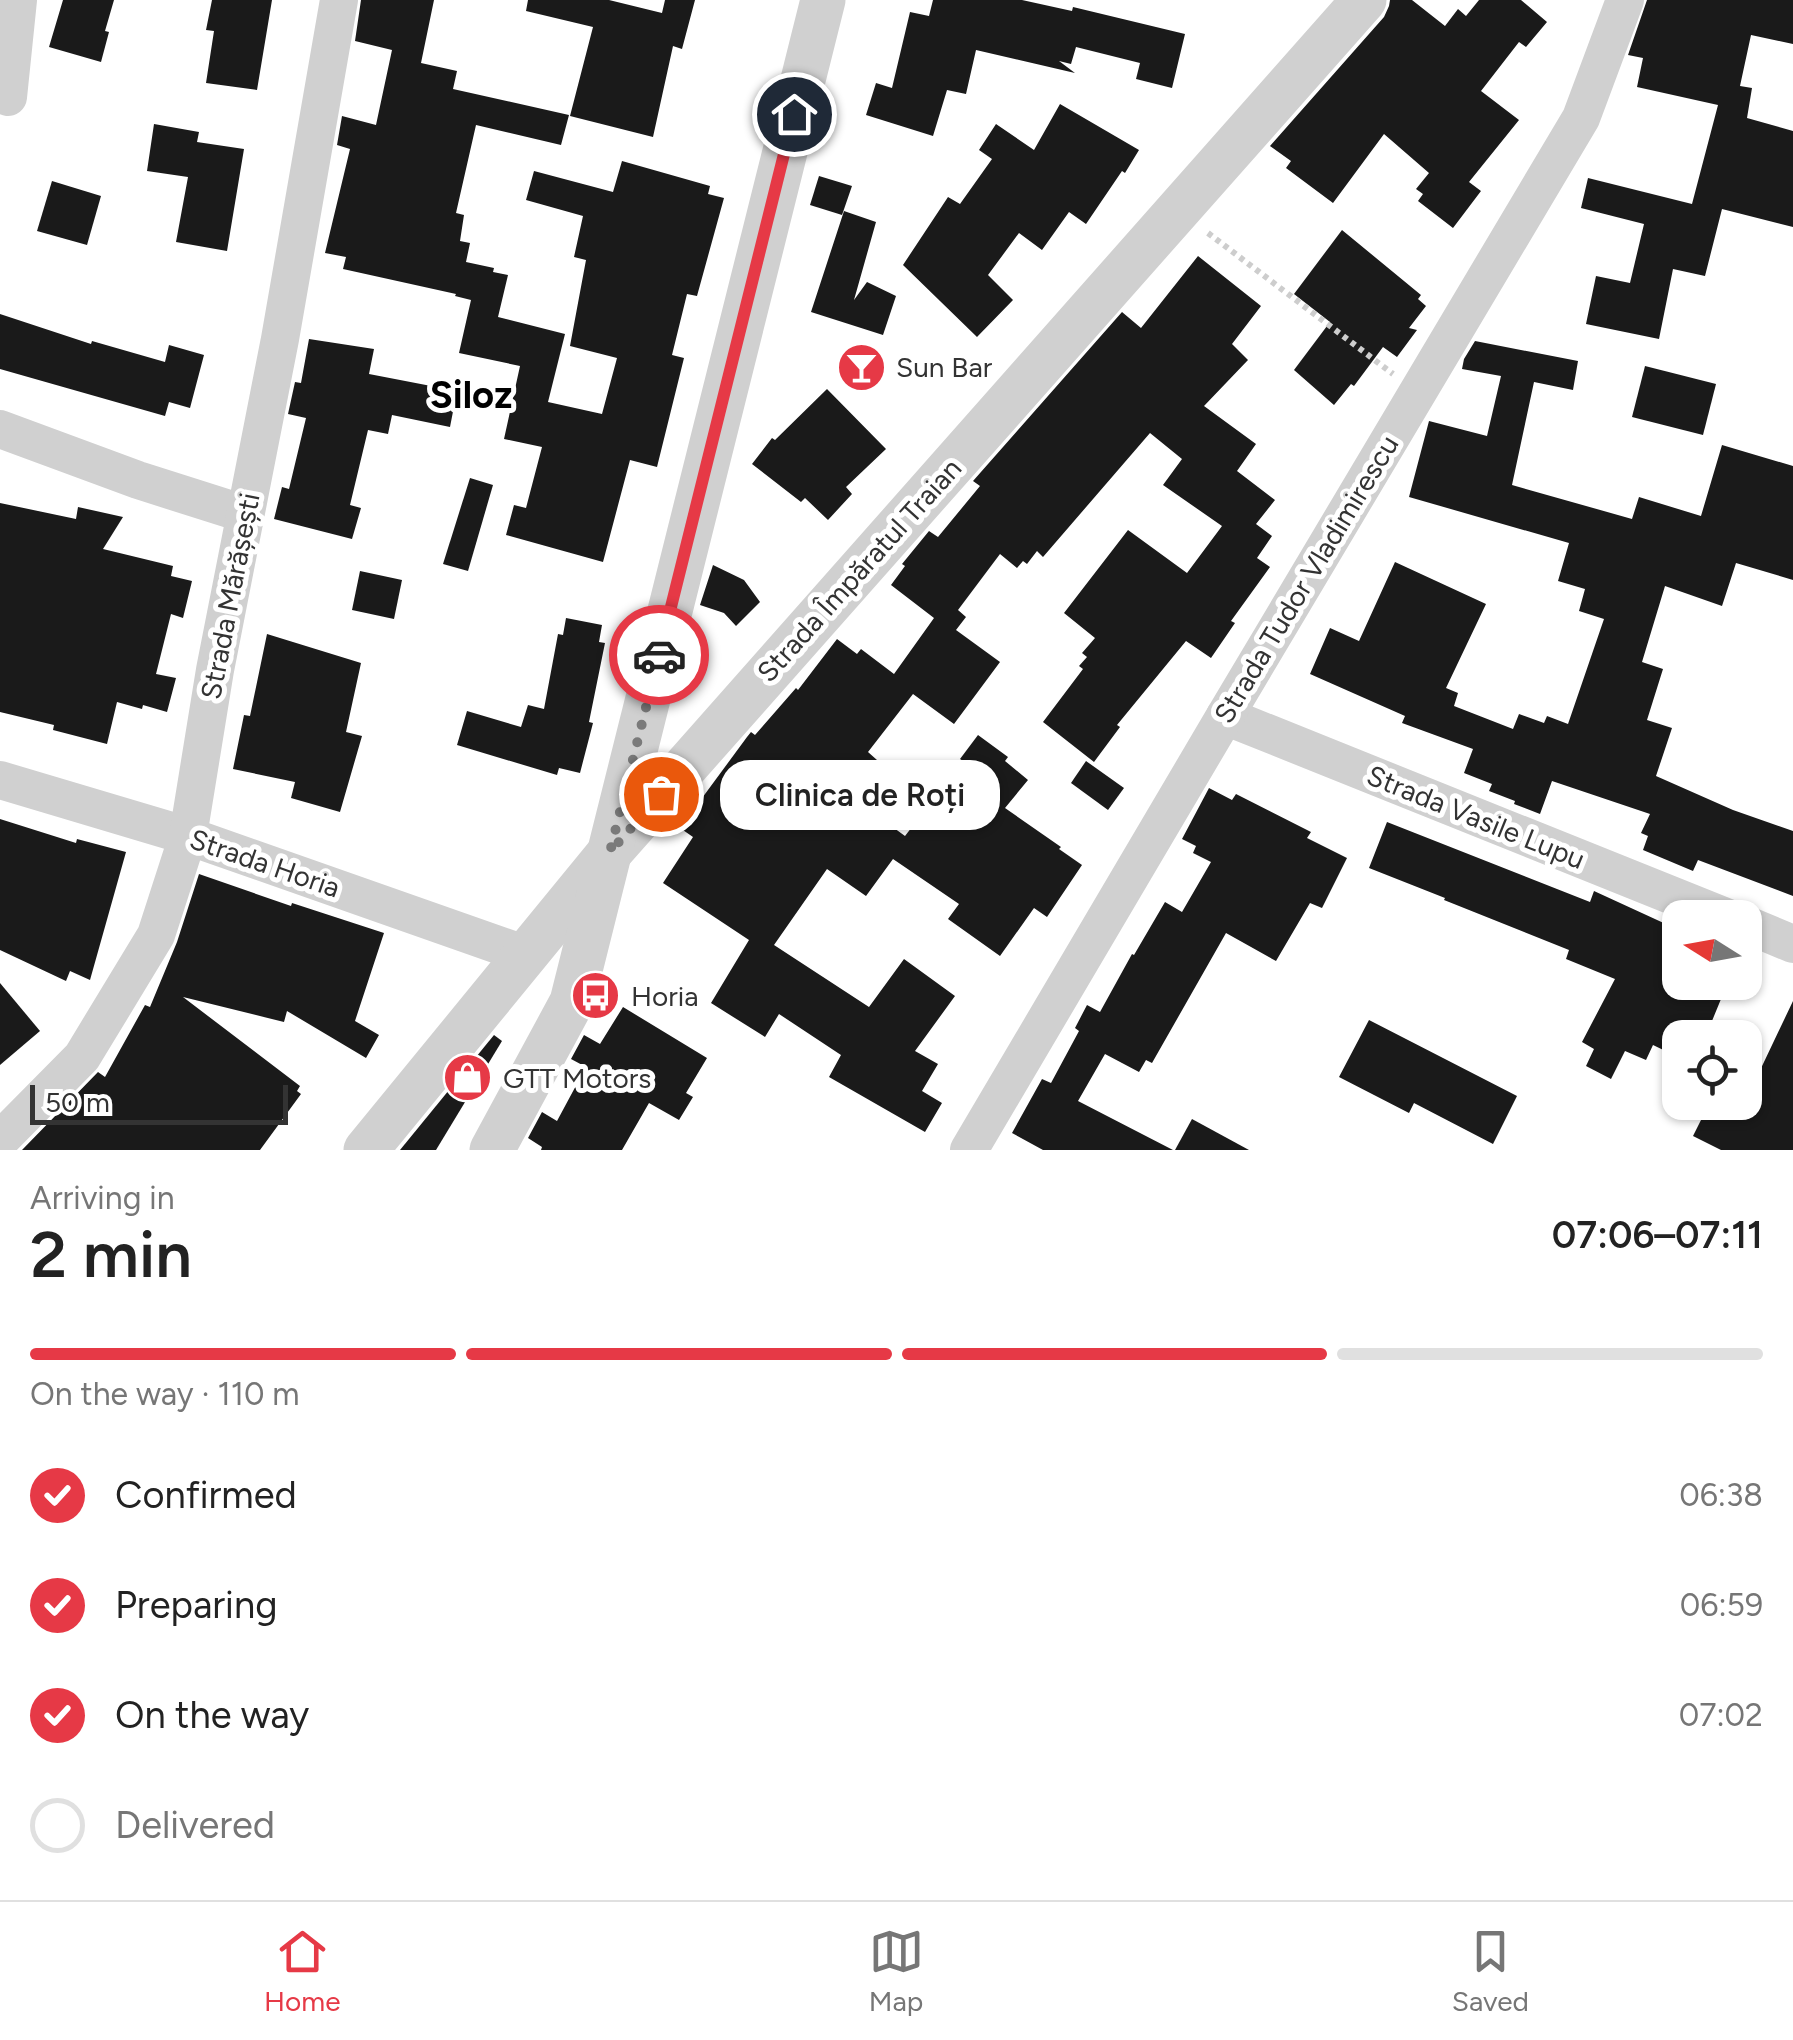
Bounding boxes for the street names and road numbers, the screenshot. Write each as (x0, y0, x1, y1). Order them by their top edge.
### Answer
street label: Strada Tudor Vladimirescu (1207, 429, 1405, 729)
street label: Strada Împăratul Traian (750, 451, 968, 689)
street label: Strada Mărășești (193, 490, 267, 702)
street label: Strada Vasile Lupu (1362, 758, 1590, 876)
street label: Strada Horia (185, 821, 345, 905)

